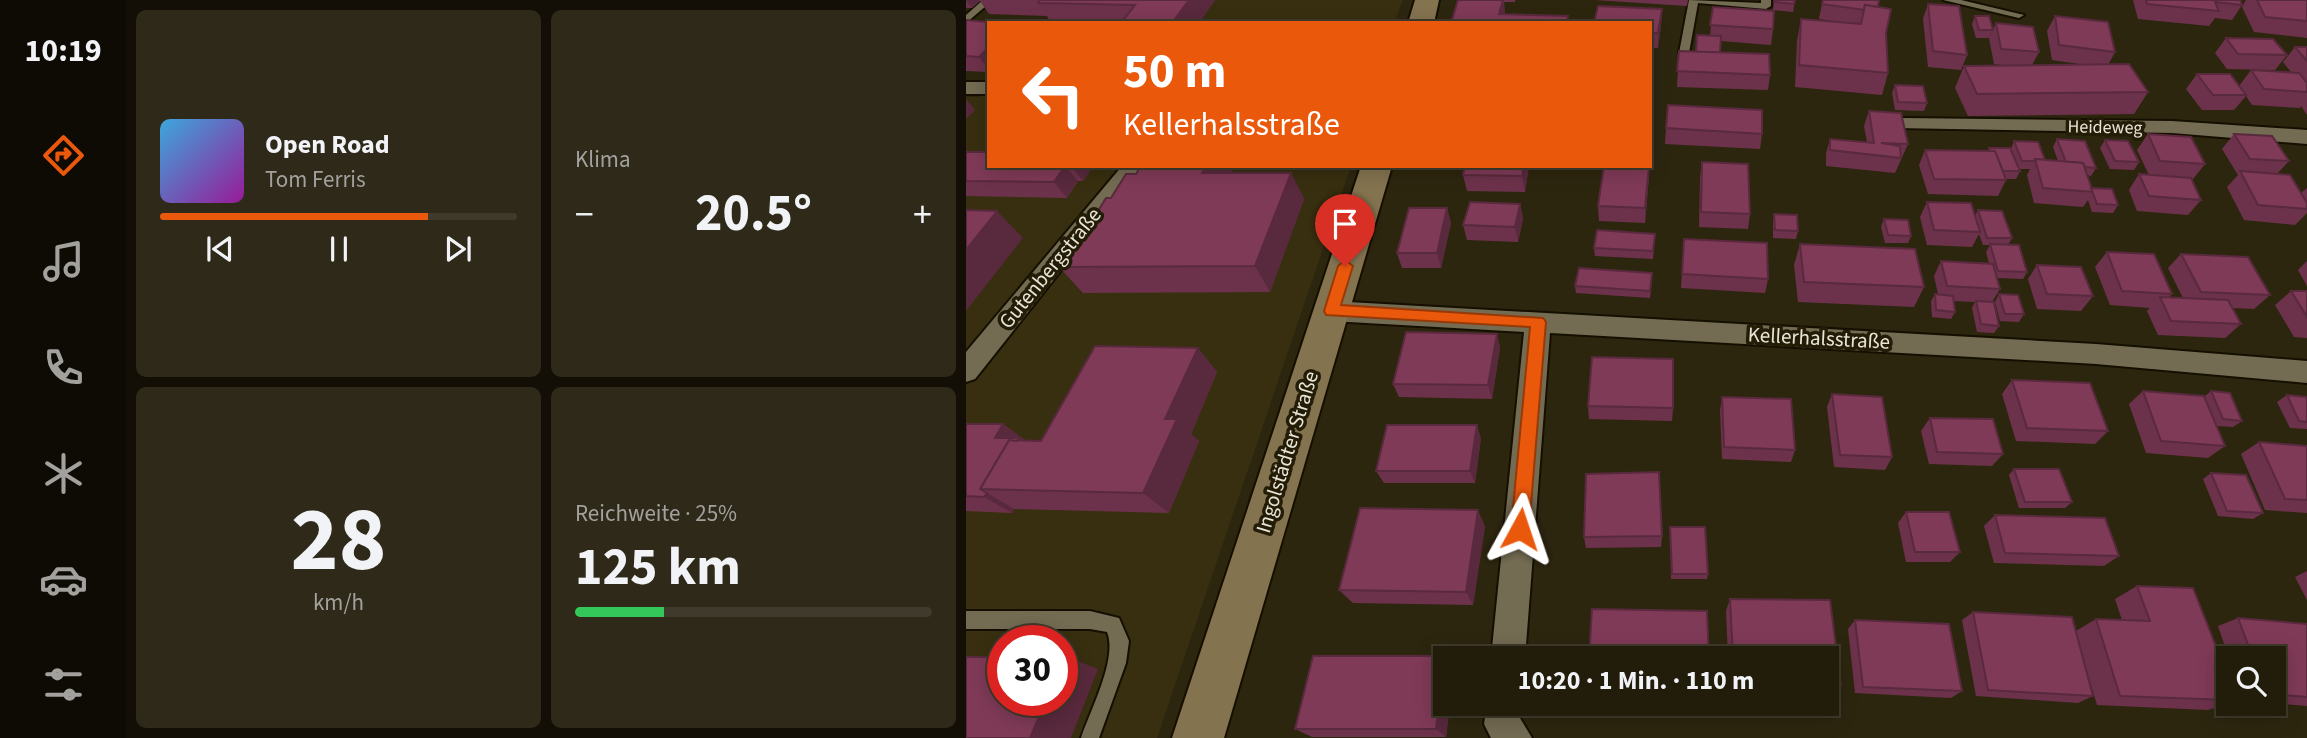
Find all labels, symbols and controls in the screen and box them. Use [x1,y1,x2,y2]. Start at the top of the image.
text: 10:19 [24,28,102,74]
text: 50 m [1123,37,1227,107]
icon: left [1008,49,1099,140]
text: Kellerhalsstraße [1123,102,1340,148]
street label: Heideweg [2067,114,2143,141]
text: Open Road [265,126,390,163]
icon: directions [39,131,88,180]
text: Klima [575,143,631,176]
text: Tom Ferris [265,163,366,196]
text: 20.5° [695,177,812,251]
text: − [575,188,594,242]
text: + [913,188,932,242]
pin [1315,194,1375,266]
street label: Gutenbergstraße [992,201,1108,335]
icon: arrive [1326,205,1364,243]
icon: previous [201,230,239,268]
icon: pause [320,230,358,268]
icon: next [439,230,477,268]
icon: music [39,237,88,286]
street label: Kellerhalsstraße [1747,319,1891,357]
icon: phone [39,343,88,392]
street label: Ingolstädter Straße [1248,367,1326,537]
icon: climate [39,449,88,498]
text: 28 [290,476,387,605]
position arrow [1483,492,1557,566]
text: Reichweite · 25% [575,497,737,530]
text: 125 km [575,531,741,605]
icon: car [39,555,88,604]
text: km/h [313,586,364,619]
speed limit sign: 30 [987,625,1078,716]
map controls [2216,646,2286,716]
button: search [2216,646,2286,716]
icon: filters [39,660,88,709]
text: 10:20 · 1 Min. · 110 m [1518,662,1754,699]

